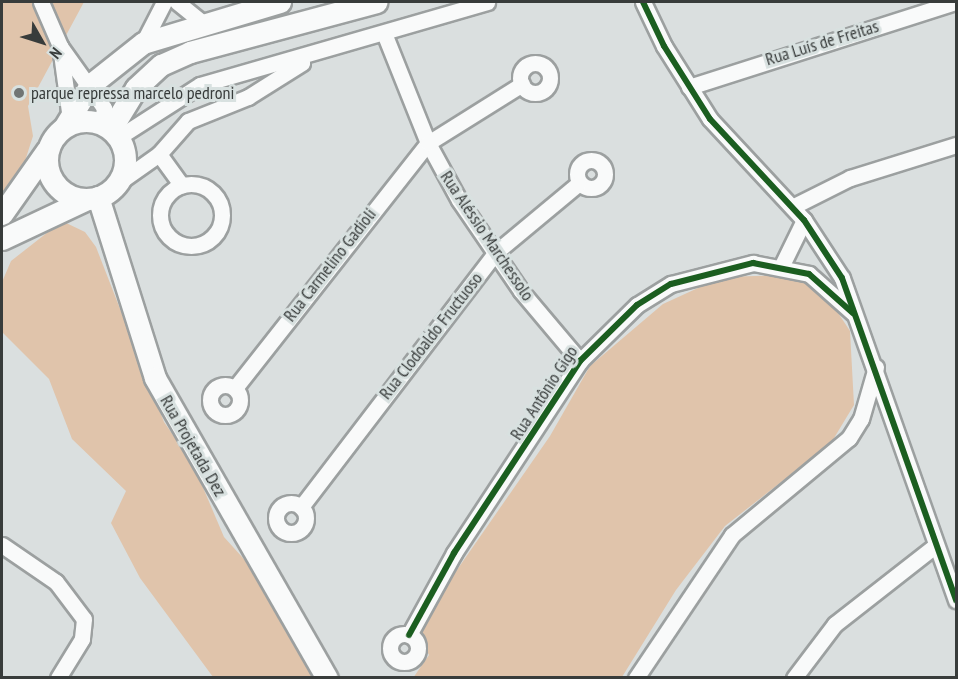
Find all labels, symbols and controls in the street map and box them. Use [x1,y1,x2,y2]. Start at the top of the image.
north arrow [12,12,72,72]
street label: Rua Luís de Freitas [763,16,881,70]
text: N [46,44,66,63]
place label: parque repressa marcelo pedroni [31,82,234,104]
marker: parque repressa marcelo pedroni [12,86,26,100]
street label: Rua Aléssio Marchessolo [435,167,539,305]
street label: Rua Carmelino Gadioli [279,204,381,326]
street label: Rua Clodoaldo Fructuoso [375,268,487,404]
street label: Rua Antônio Gigo [505,342,583,444]
street label: Rua Projetada Dez [155,392,231,500]

